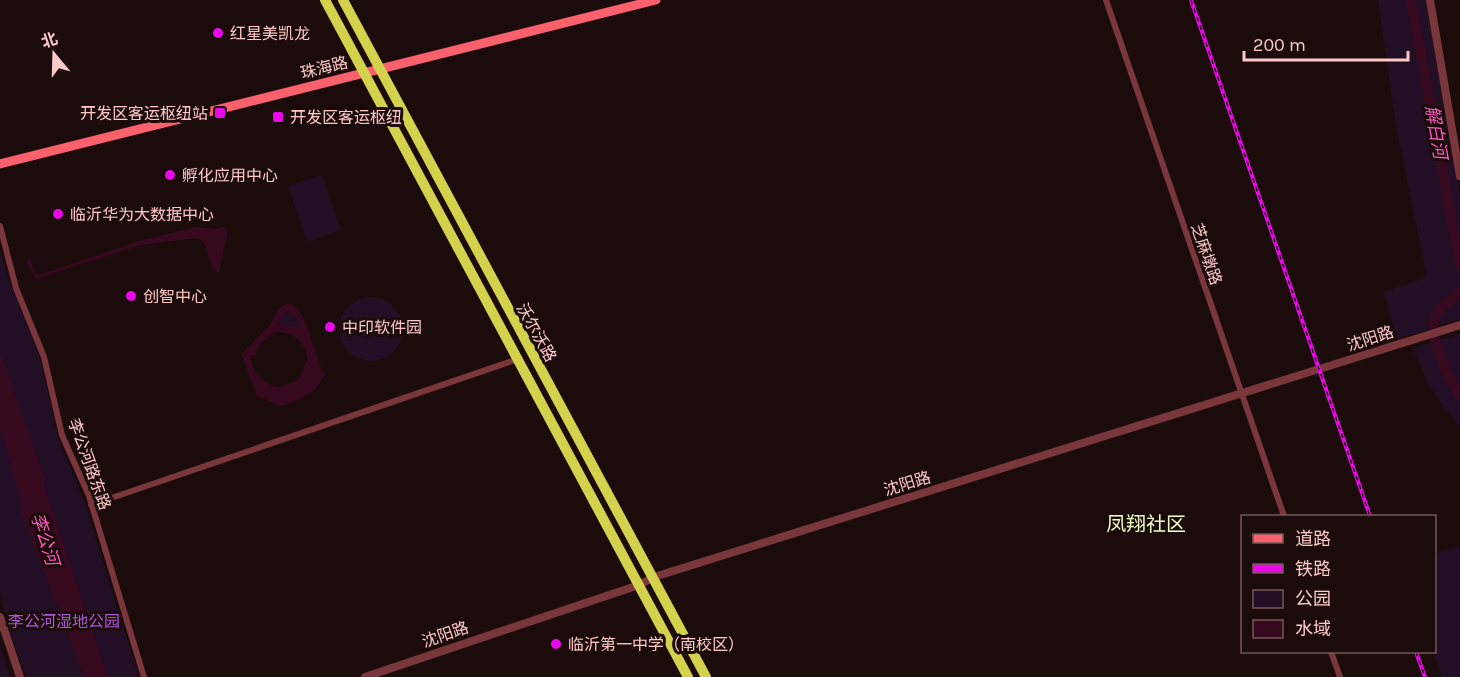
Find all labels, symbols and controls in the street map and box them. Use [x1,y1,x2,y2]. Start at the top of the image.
north arrow [24,24,84,84]
place label: 红星美凯龙 [230,24,310,43]
scale bar [1244,24,1408,62]
marker: 红星美凯龙 [211,26,225,40]
text: 北 [39,29,60,52]
text: 200 m [1253,34,1306,56]
street label: 珠海路 [299,52,350,83]
place label: 开发区客运枢纽站 [80,104,208,123]
water label: 解白河 [1420,104,1452,163]
marker: 开发区客运枢纽站 [213,106,227,120]
place label: 开发区客运枢纽 [290,108,402,127]
marker: 开发区客运枢纽 [271,110,285,124]
place label: 孵化应用中心 [182,166,278,185]
marker: 孵化应用中心 [163,168,177,182]
place label: 临沂华为大数据中心 [70,205,214,224]
marker: 临沂华为大数据中心 [51,207,65,221]
street label: 芝麻墩路 [1187,221,1226,288]
place label: 创智中心 [143,287,207,306]
marker: 创智中心 [124,289,138,303]
street label: 沃尔沃路 [513,300,560,365]
place label: 中印软件园 [342,318,422,337]
marker: 中印软件园 [323,320,337,334]
street label: 沈阳路 [1344,322,1396,355]
street label: 李公河路东路 [64,416,115,513]
street label: 沈阳路 [881,467,933,500]
water label: 李公河 [26,510,65,571]
district label: 凤翔社区 [1106,513,1186,536]
legend [1241,515,1436,653]
text: 道路 [1295,528,1331,550]
text: 铁路 [1295,558,1331,580]
text: 公园 [1295,588,1331,610]
park label: 李公河湿地公园 [8,612,120,631]
street label: 沈阳路 [419,618,471,651]
text: 水域 [1295,618,1331,640]
place label: 临沂第一中学（南校区） [568,635,744,654]
marker: 临沂第一中学（南校区） [549,637,563,651]

